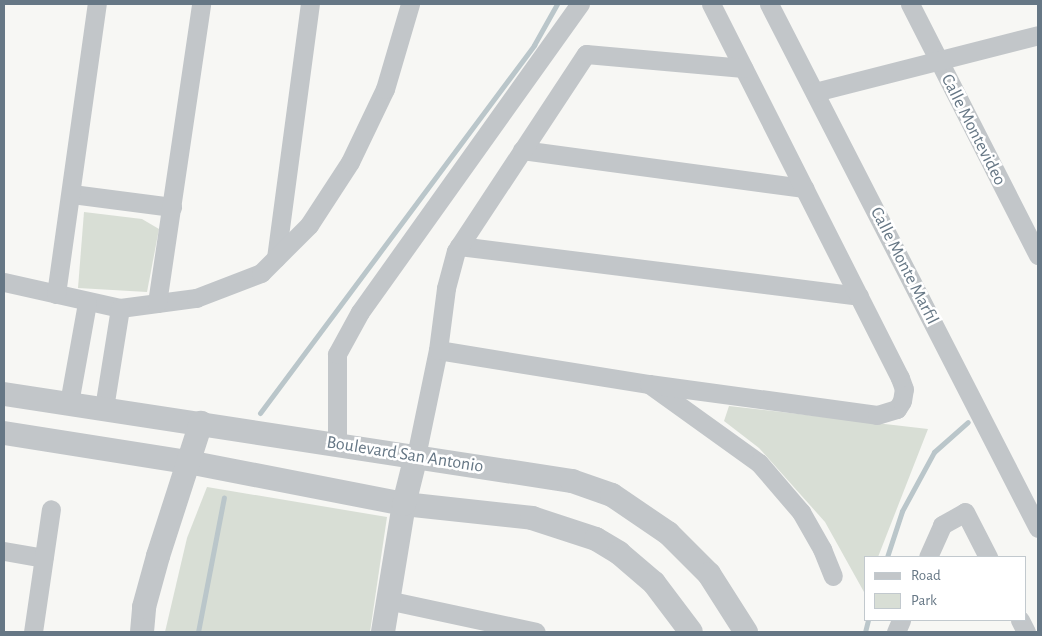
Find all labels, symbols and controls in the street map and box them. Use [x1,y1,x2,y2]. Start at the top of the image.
street label: Calle Montevideo [936,71,1010,189]
street label: Calle Monte Marfil [865,204,943,328]
street label: Boulevard San Antonio [325,432,485,478]
legend [864,556,1027,621]
text: Road [911,568,941,583]
text: Park [911,593,937,608]

